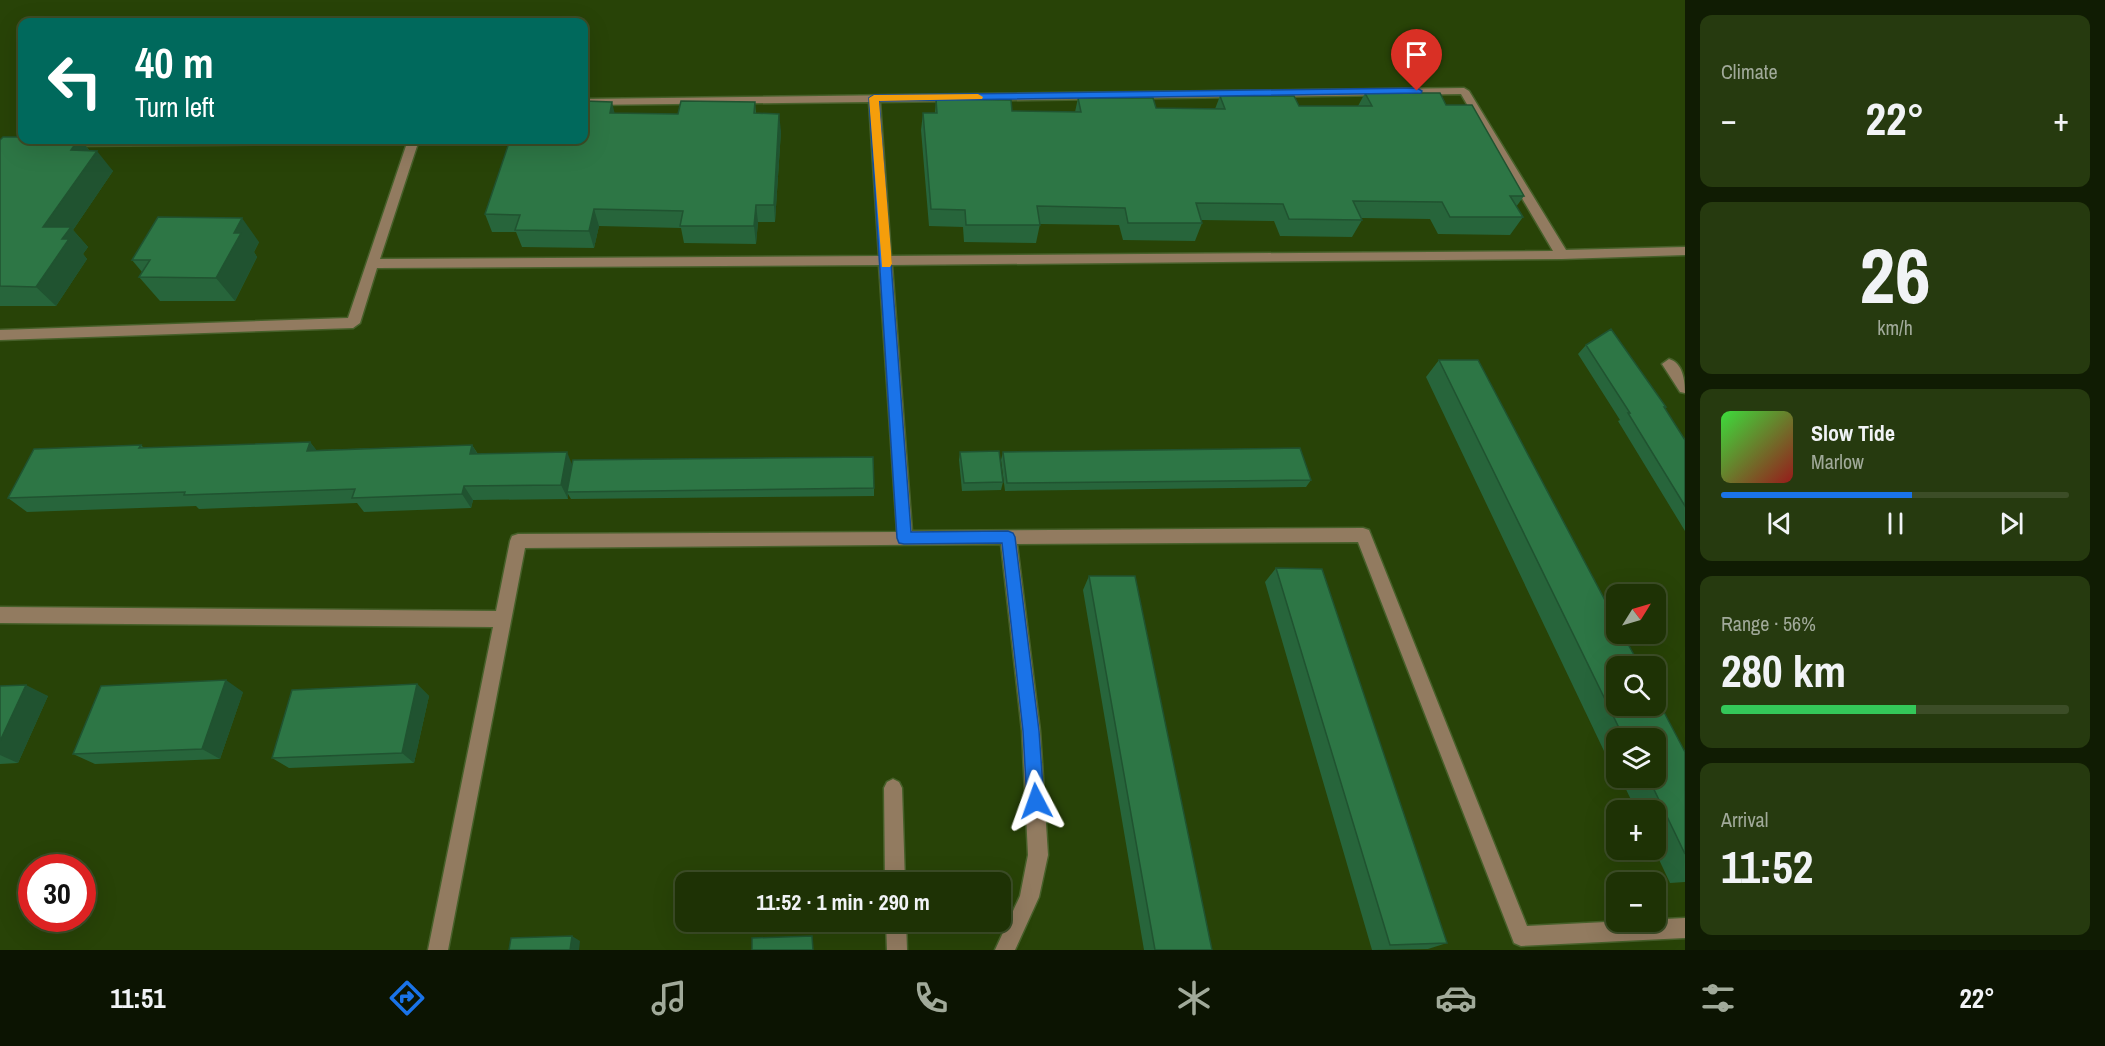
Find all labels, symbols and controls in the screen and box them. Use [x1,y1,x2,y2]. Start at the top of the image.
pin [1391,29,1442,91]
text: 40 m [135,35,214,91]
icon: arrive [1400,38,1433,71]
icon: left [36,42,114,120]
text: Climate [1721,58,1778,85]
text: 22° [1865,88,1925,149]
text: Turn left [135,89,214,125]
text: − [1721,97,1737,141]
text: + [2053,97,2069,141]
text: 26 [1859,222,1931,327]
text: km/h [1877,314,1913,341]
text: Slow Tide [1811,418,1895,448]
text: Marlow [1811,448,1864,475]
icon: previous [1763,507,1796,540]
icon: pause [1879,507,1912,540]
icon: next [1995,507,2028,540]
north arrow [1606,584,1666,644]
map controls [1606,584,1666,932]
text: Range · 56% [1721,610,1816,637]
text: 280 km [1721,640,1846,701]
button: search [1606,656,1666,716]
button: layers [1606,728,1666,788]
position arrow [1004,769,1068,833]
button: + [1606,800,1666,860]
text: Arrival [1721,806,1768,833]
text: 11:52 [1721,836,1813,897]
speed limit sign: 30 [18,854,96,932]
button: − [1606,872,1666,932]
text: 11:52 · 1 min · 290 m [756,887,930,917]
icon: directions [386,977,428,1019]
icon: music [648,977,690,1019]
icon: phone [910,977,952,1019]
icon: climate [1173,977,1215,1019]
icon: car [1435,977,1477,1019]
icon: filters [1697,977,1739,1019]
text: 11:51 [110,980,166,1016]
text: 22° [1959,980,1995,1016]

